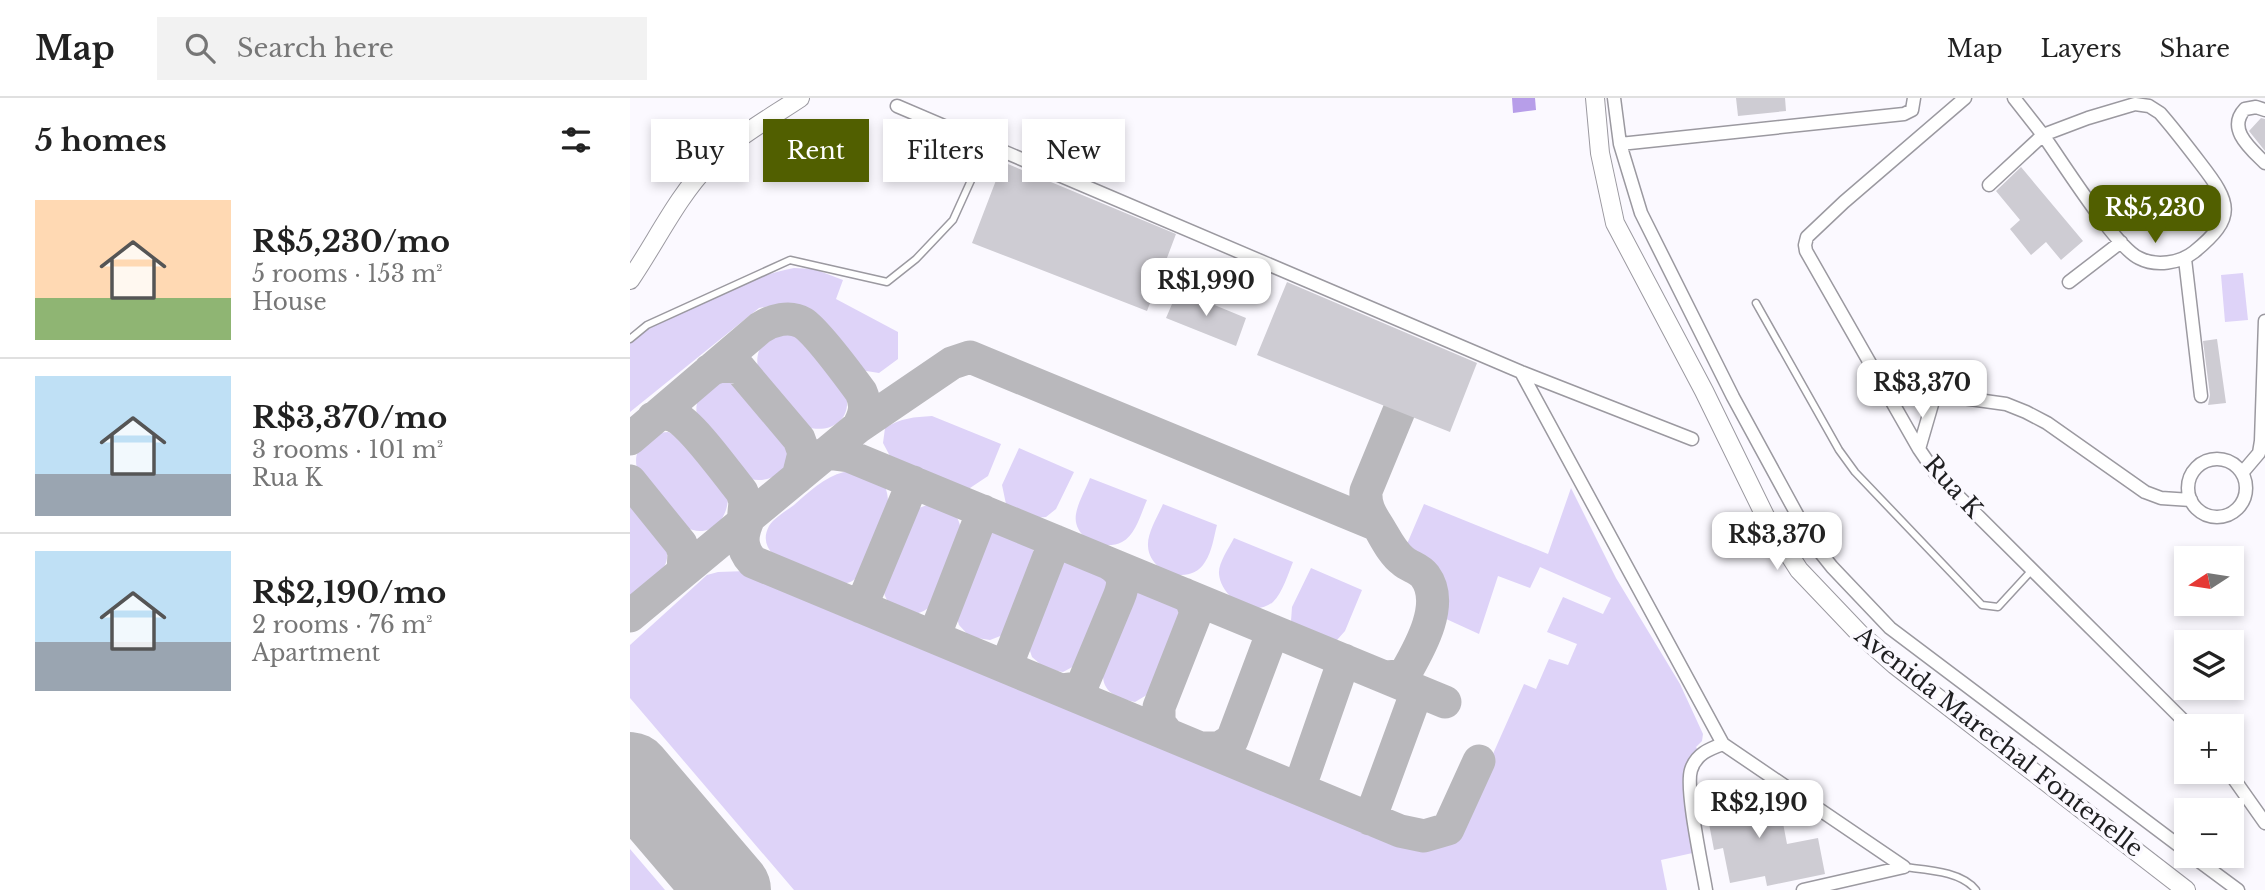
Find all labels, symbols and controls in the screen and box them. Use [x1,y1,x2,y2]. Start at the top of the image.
search box [157,17,647,80]
text: Map [35,28,115,69]
icon: search [181,29,219,67]
text: Search here [237,32,394,64]
text: Map [1947,34,2003,63]
text: Layers [2041,34,2122,63]
text: Share [2160,34,2230,63]
chip: Buy [651,119,749,182]
chip: Rent [763,119,869,182]
chip: Filters [883,119,1008,182]
chip: New [1022,119,1125,182]
icon: filters [557,121,595,159]
text: 5 homes [35,122,167,159]
pin: R$5,230 [2090,186,2220,245]
text: R$5,230 [2105,194,2205,222]
text: R$5,230/mo [252,223,450,260]
icon: home [91,228,175,312]
pin: R$1,990 [1141,258,1271,318]
text: 5 rooms · 153 m² [252,260,443,288]
text: R$1,990 [1157,267,1255,295]
text: House [252,288,327,316]
pin: R$3,370 [1857,360,1987,420]
text: R$3,370 [1873,369,1971,397]
text: R$3,370/mo [252,399,447,436]
icon: home [91,404,175,488]
text: 3 rooms · 101 m² [252,436,443,464]
street label: Rua K [1918,450,1990,525]
text: Rua K [252,464,323,492]
pin: R$3,370 [1712,512,1842,572]
text: R$3,370 [1728,521,1826,549]
north arrow [2174,546,2244,616]
map controls [2174,546,2244,868]
text: R$2,190/mo [252,574,446,611]
icon: home [91,579,175,663]
text: 2 rooms · 76 m² [252,611,433,639]
street label: Avenida Marechal Fontenelle [1849,620,2149,863]
button: layers [2174,630,2244,700]
text: Apartment [252,639,380,667]
button: + [2174,714,2244,784]
pin: R$2,190 [1694,780,1824,840]
text: R$2,190 [1710,789,1808,817]
button: − [2174,798,2244,868]

